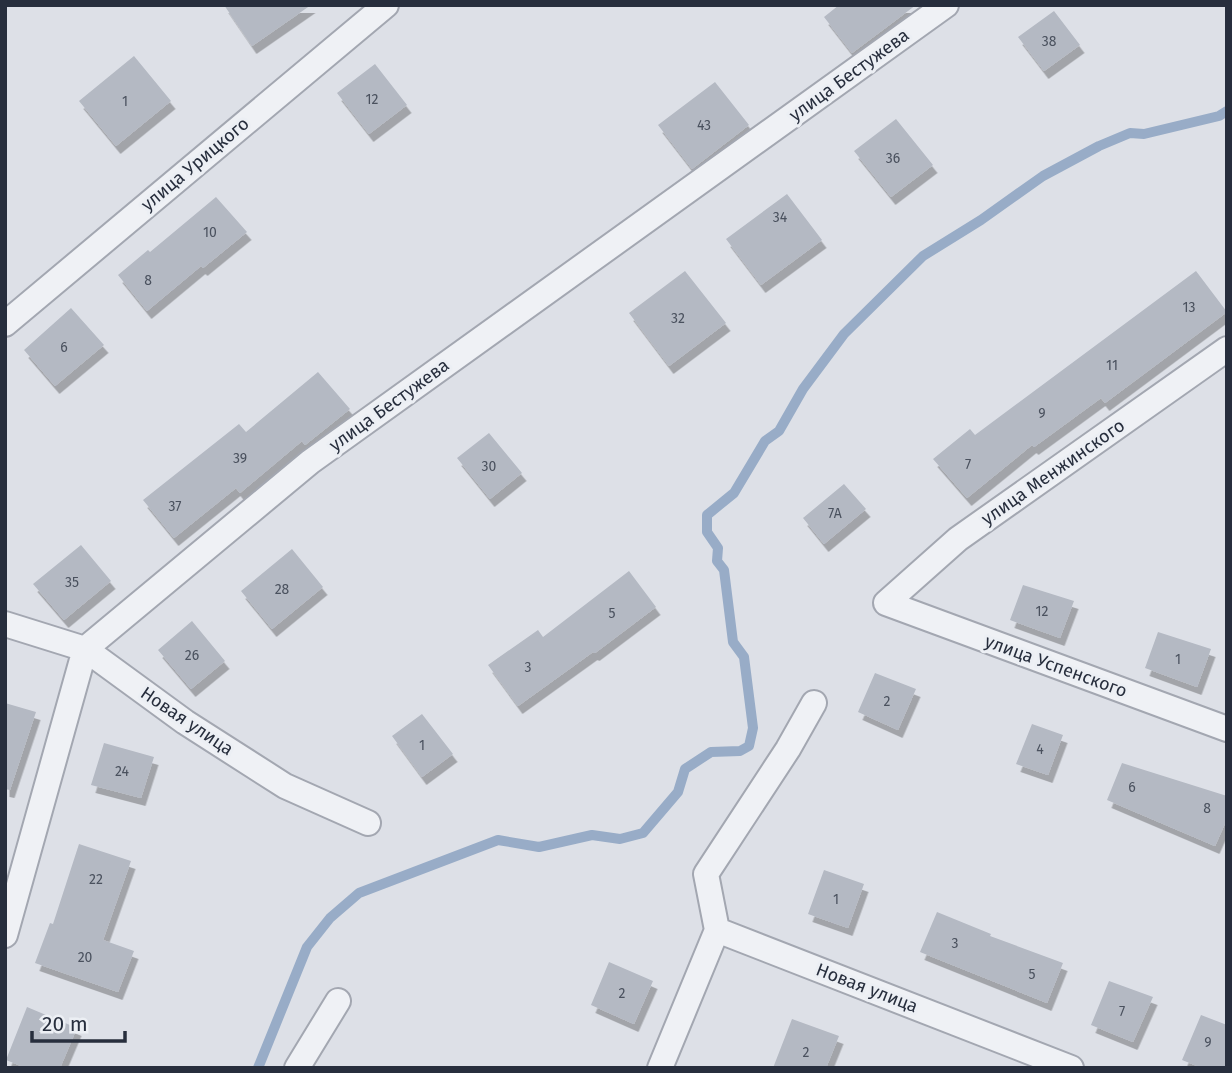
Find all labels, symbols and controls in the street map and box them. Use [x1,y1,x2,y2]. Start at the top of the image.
street label: улица Бестужева [785,24,913,126]
house number: 38 [1042,33,1057,50]
house number: 12 [366,91,379,108]
house number: 1 [122,93,128,110]
street label: улица Урицкого [137,112,253,216]
house number: 43 [697,117,711,134]
house number: 36 [886,150,900,167]
house number: 34 [773,209,788,226]
house number: 10 [203,224,217,241]
house number: 8 [144,272,152,289]
house number: 13 [1182,299,1196,316]
house number: 32 [671,310,685,327]
house number: 6 [60,339,68,356]
street label: улица Бестужева [325,354,453,456]
house number: 11 [1106,357,1118,374]
house number: 9 [1038,405,1046,422]
street label: улица Менжинского [977,414,1129,530]
house number: 39 [233,450,247,467]
house number: 7 [965,456,971,473]
house number: 30 [482,458,497,475]
house number: 37 [168,498,182,515]
house number: 7А [828,505,842,522]
house number: 35 [65,574,79,591]
house number: 28 [275,581,290,598]
house number: 12 [1036,603,1049,620]
house number: 5 [608,605,616,622]
street label: улица Успенского [982,630,1130,702]
house number: 26 [185,647,199,664]
house number: 1 [1175,651,1181,668]
house number: 3 [525,659,532,676]
street label: Новая улица [136,682,238,760]
house number: 2 [884,693,891,710]
house number: 1 [419,737,425,754]
house number: 4 [1036,741,1044,758]
house number: 24 [115,763,130,780]
house number: 6 [1128,779,1136,796]
house number: 8 [1203,800,1211,817]
house number: 22 [89,871,103,888]
house number: 1 [833,891,839,908]
house number: 3 [952,935,959,952]
house number: 20 [78,949,93,966]
street label: Новая улица [813,958,921,1018]
house number: 5 [1028,966,1036,983]
house number: 2 [619,985,626,1002]
scale bar [32,1000,124,1044]
house number: 7 [1119,1003,1125,1020]
text: 20 m [42,1011,88,1037]
house number: 9 [1204,1034,1212,1051]
house number: 2 [803,1044,810,1061]

